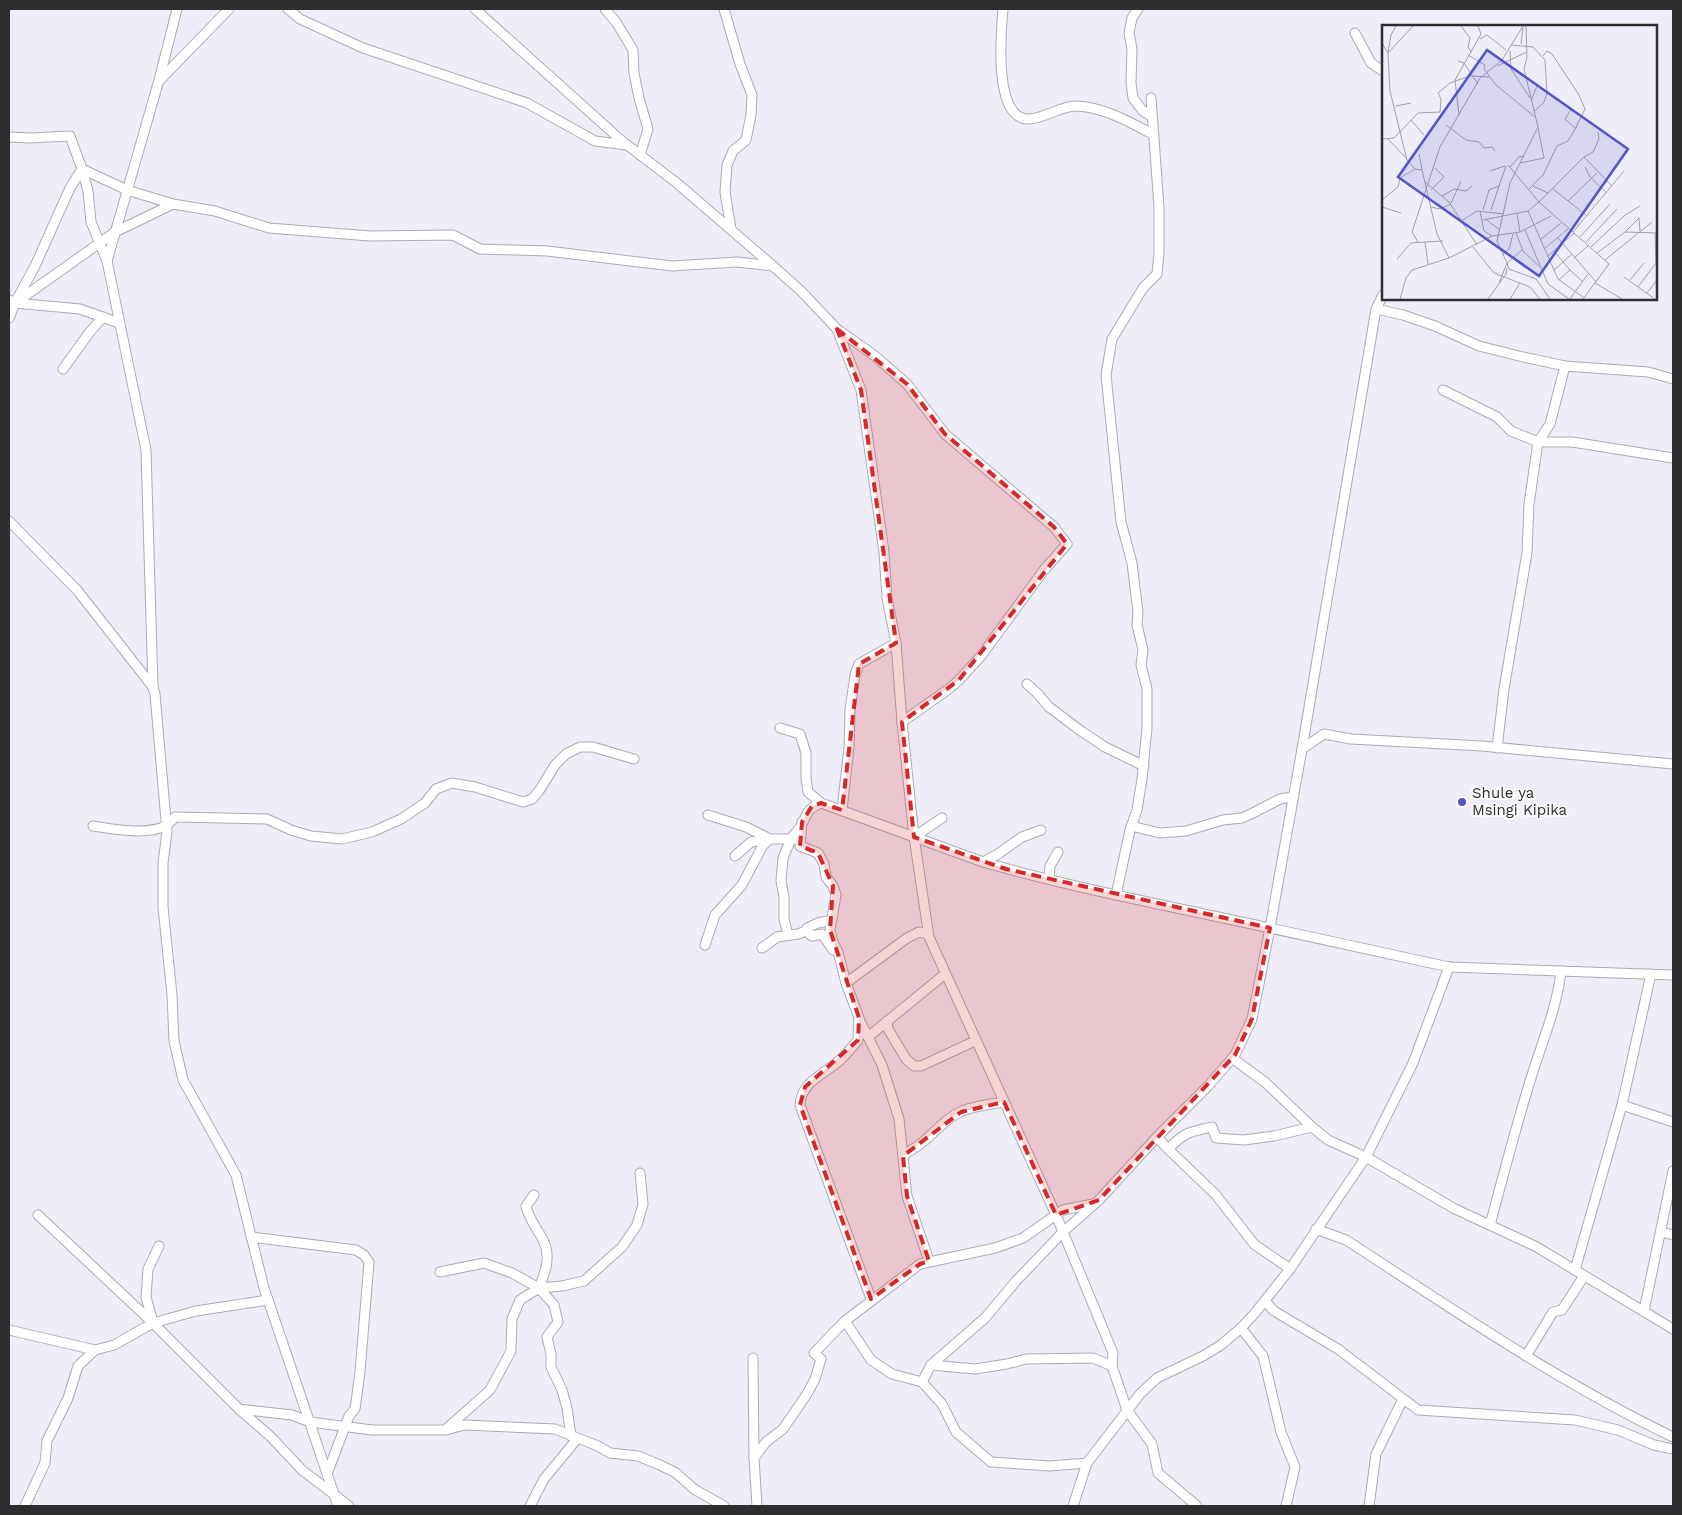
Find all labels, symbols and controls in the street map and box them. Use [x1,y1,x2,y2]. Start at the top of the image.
inset map [1382,25,1657,300]
place label: Shule ya Msingi Kipika [1472,784,1568,819]
marker: Shule ya Msingi Kipika [1456,796,1468,808]

